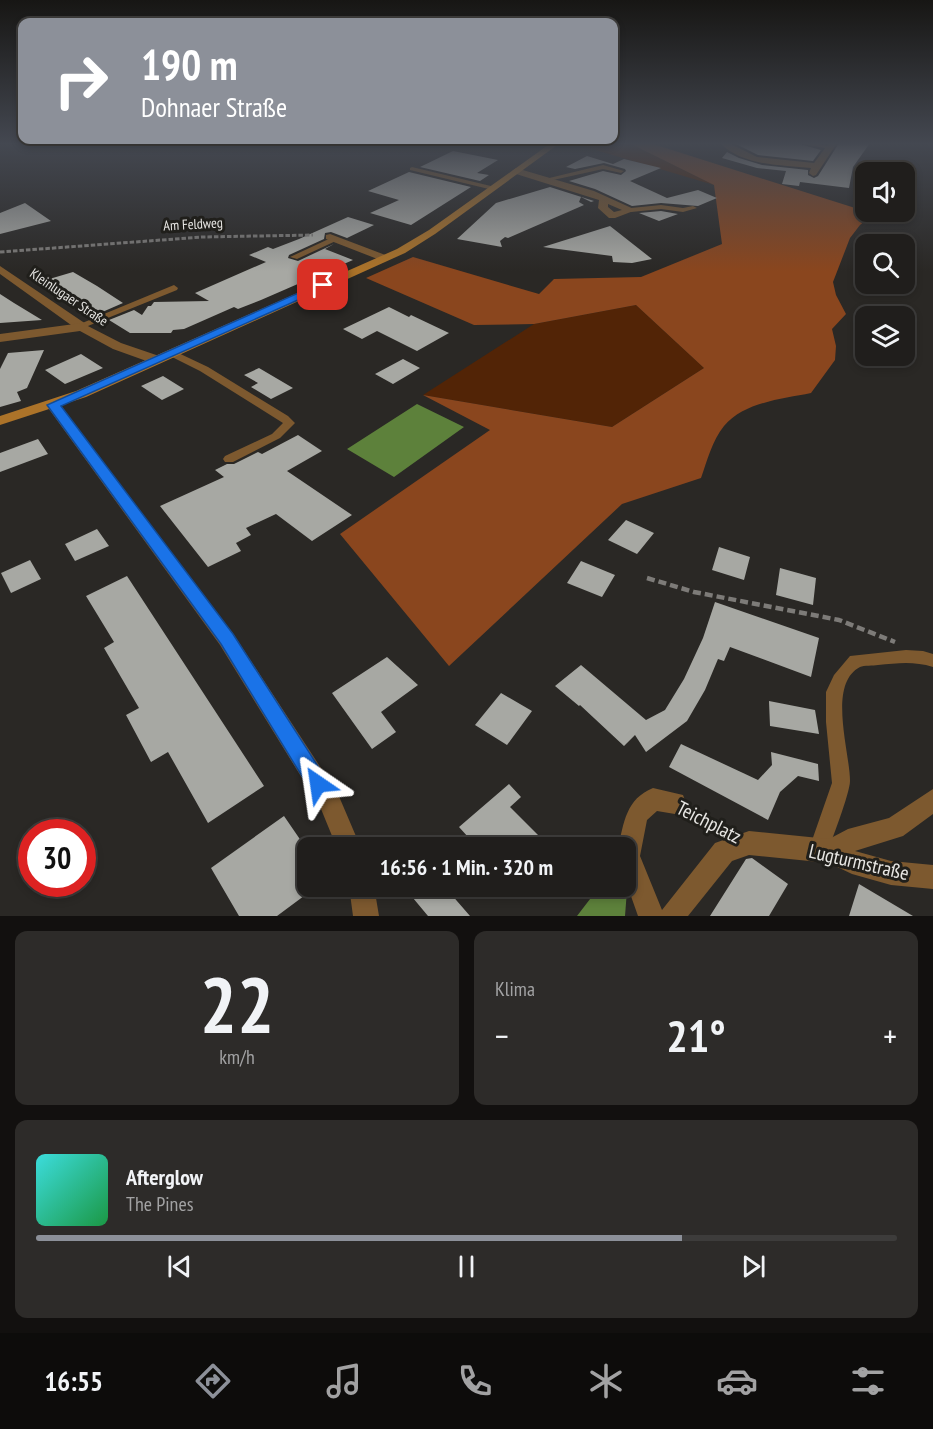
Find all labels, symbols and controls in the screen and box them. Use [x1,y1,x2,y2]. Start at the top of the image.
text: 190 m [141,37,238,92]
icon: right [42,42,120,120]
text: Dohnaer Straße [141,90,287,124]
map controls [855,162,915,366]
button: sound [855,162,915,222]
street label: Am Feldweg [163,213,223,235]
button: search [855,234,915,294]
pin [297,259,348,310]
street label: Kleinlugaer Straße [26,264,112,330]
icon: arrive [306,268,339,301]
button: layers [855,306,915,366]
position arrow [286,752,350,816]
street label: Teichplatz [672,795,746,849]
speed limit sign: 30 [18,819,96,897]
street label: Lugturmstraße [806,838,912,886]
text: 16:56 · 1 Min. · 320 m [380,853,553,881]
text: 22 [200,954,274,1055]
text: Klima [495,976,535,1002]
text: 21° [666,1006,726,1064]
text: − [495,1014,509,1057]
text: + [883,1014,897,1057]
text: km/h [219,1044,255,1070]
text: Afterglow [126,1163,203,1191]
text: The Pines [126,1191,193,1217]
icon: previous [163,1250,196,1283]
icon: pause [450,1250,483,1283]
icon: next [737,1250,770,1283]
icon: directions [192,1360,234,1402]
icon: music [323,1360,365,1402]
icon: phone [454,1360,496,1402]
icon: climate [585,1360,627,1402]
icon: car [716,1360,758,1402]
icon: filters [847,1360,889,1402]
text: 16:55 [44,1364,103,1398]

